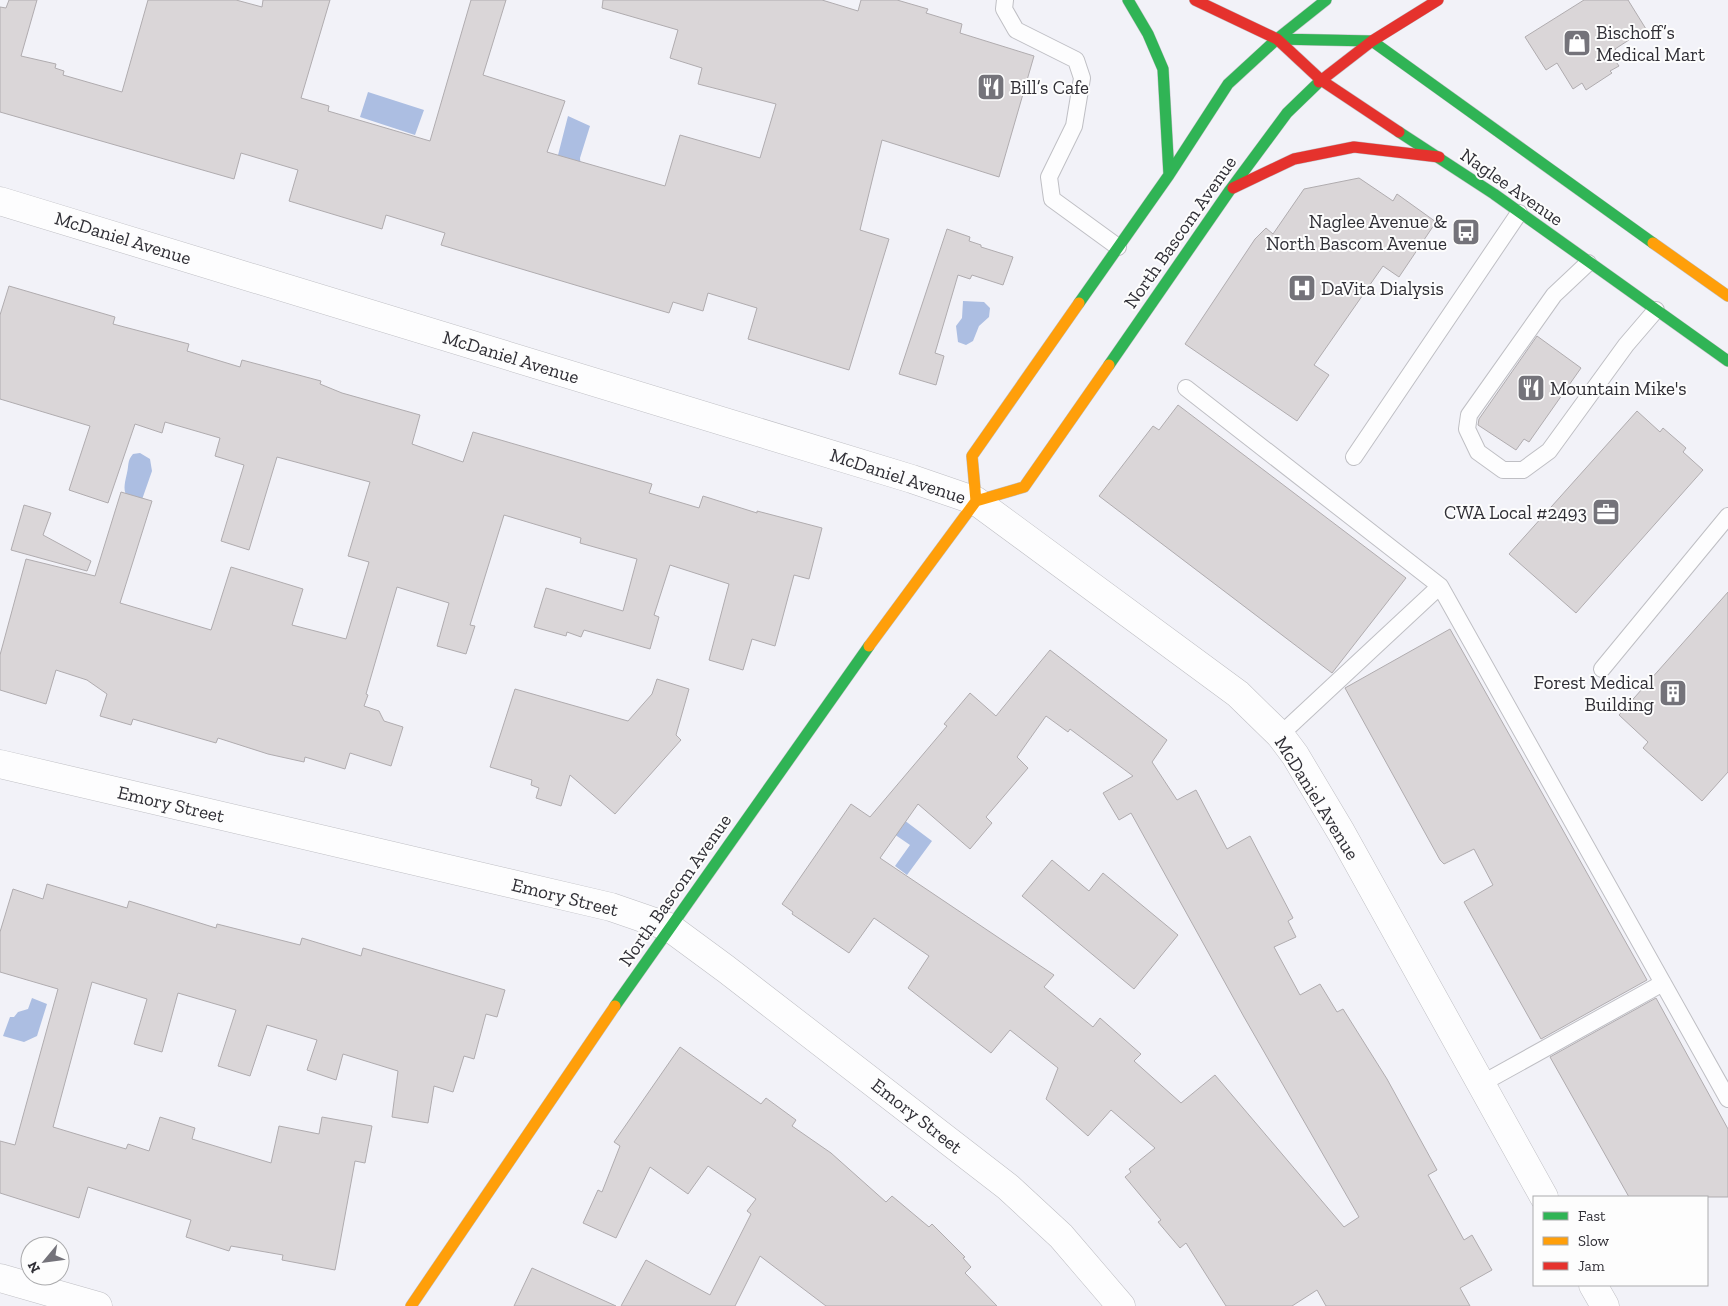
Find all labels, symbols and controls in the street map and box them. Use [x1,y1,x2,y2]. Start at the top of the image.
place label: Bischoff’s Medical Mart [1596,21,1705,66]
shop icon: Bischoff’s Medical Mart [1562,28,1592,58]
restaurant icon: Bill’s Cafe [976,72,1006,102]
place label: Bill’s Cafe [1010,76,1089,99]
street label: Naglee Avenue [1456,143,1568,231]
street label: North Bascom Avenue [1119,151,1241,313]
street label: McDaniel Avenue [52,206,194,270]
place label: Naglee Avenue & North Bascom Avenue [1266,210,1447,255]
bus stop icon: Naglee Avenue & North Bascom Avenue [1451,217,1481,247]
hospital icon: DaVita Dialysis [1287,273,1317,303]
place label: DaVita Dialysis [1321,277,1444,300]
street label: McDaniel Avenue [440,325,582,389]
restaurant icon: Mountain Mike's [1516,373,1546,403]
place label: Mountain Mike's [1550,377,1687,400]
street label: McDaniel Avenue [827,443,969,509]
office icon: CWA Local #2493 [1591,497,1621,527]
place label: CWA Local #2493 [1444,501,1587,524]
place label: Forest Medical Building [1533,671,1655,716]
building icon: Forest Medical Building [1658,678,1688,708]
street label: McDaniel Avenue [1270,732,1364,864]
street label: Emory Street [115,781,227,827]
street label: North Bascom Avenue [614,809,736,971]
street label: Emory Street [509,873,621,921]
street label: Emory Street [867,1073,967,1159]
legend [1533,1196,1708,1286]
text: Fast [1578,1207,1606,1225]
text: Slow [1578,1232,1610,1250]
north arrow [20,1236,70,1286]
text: Jam [1578,1257,1605,1275]
text: N [24,1258,44,1276]

